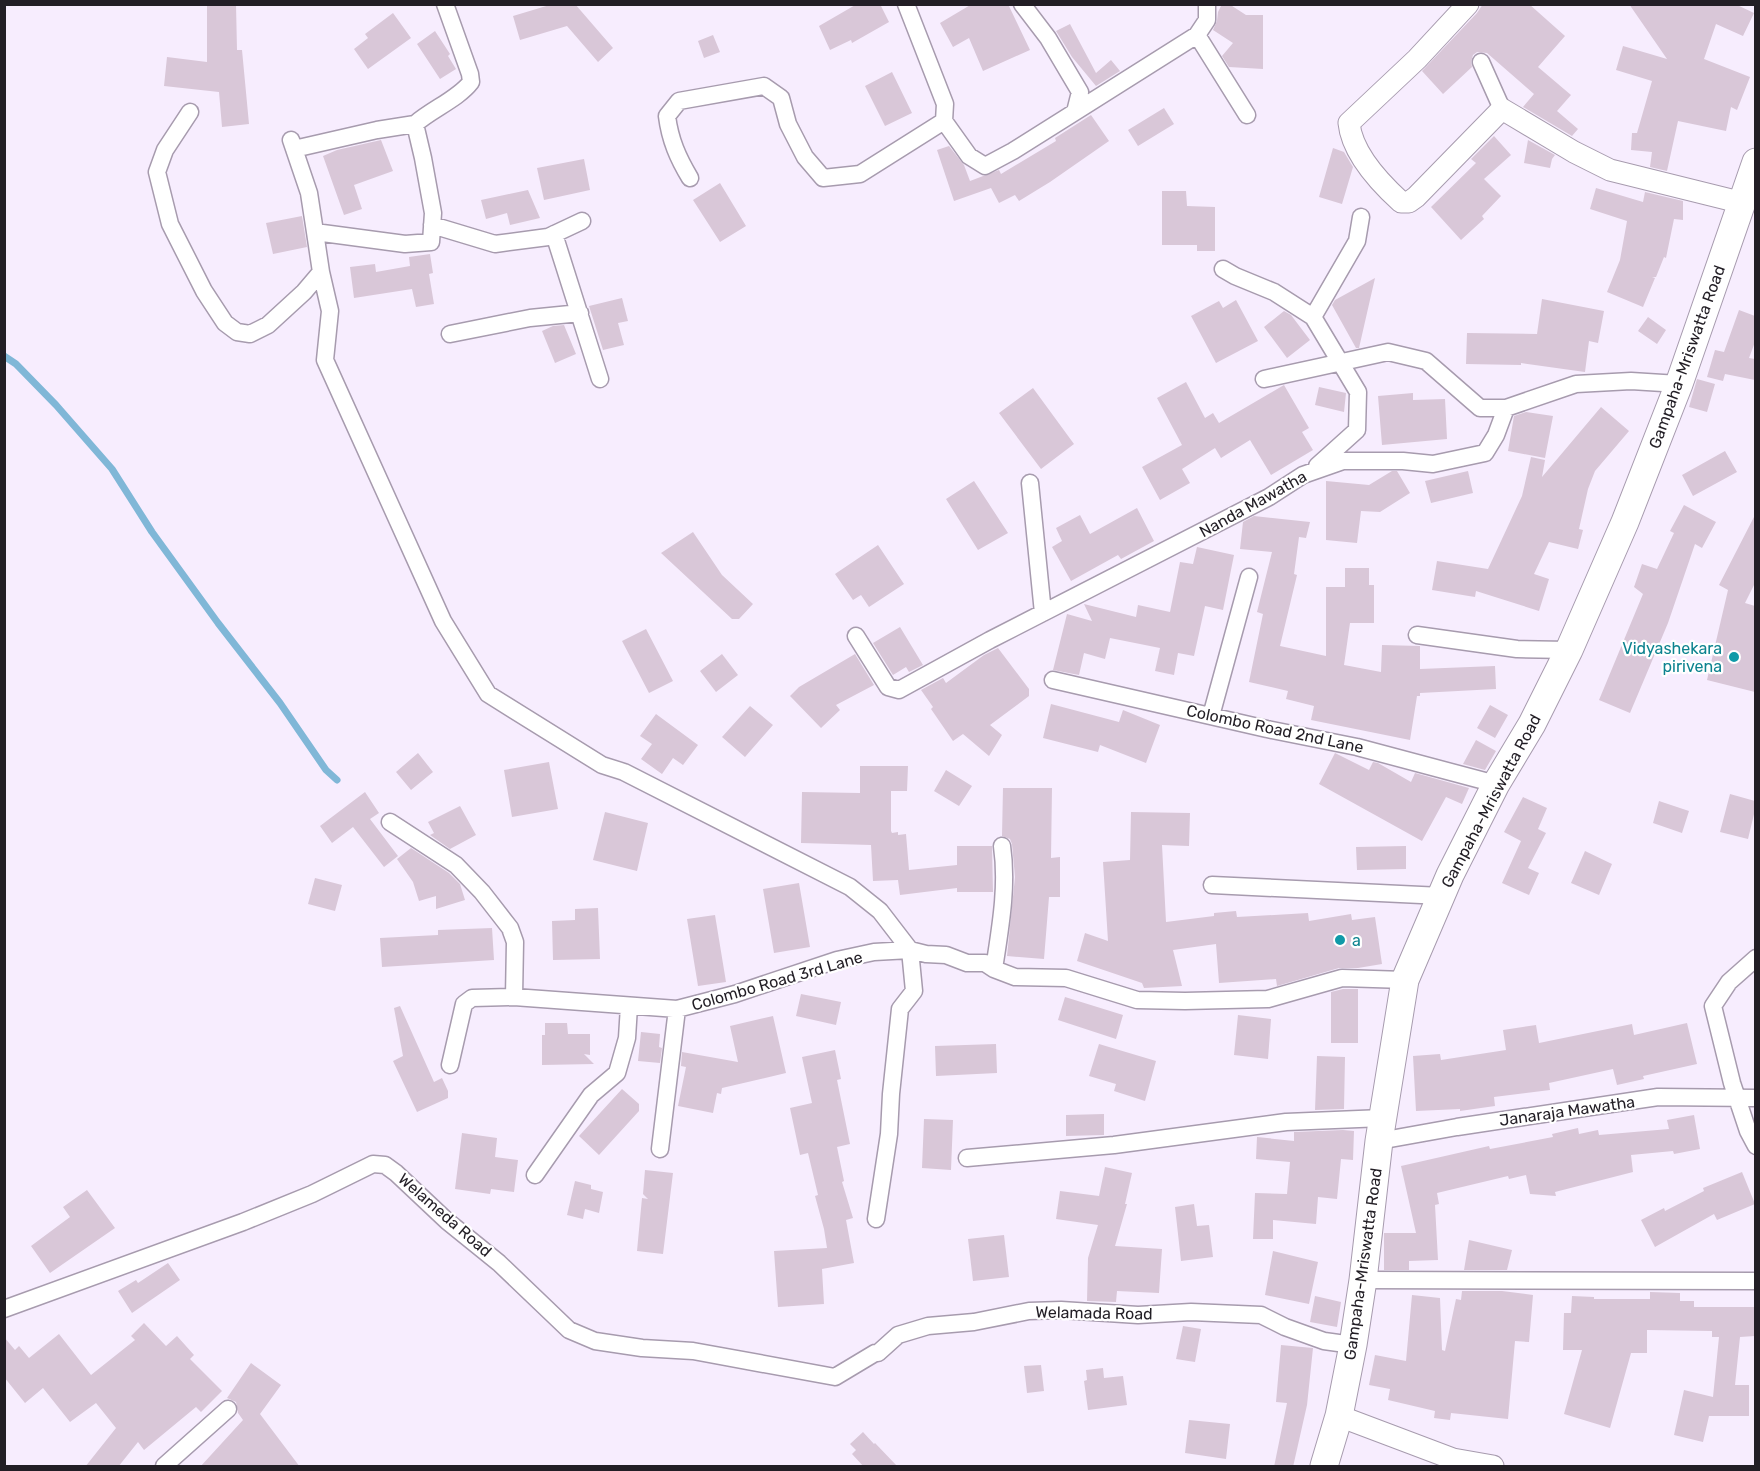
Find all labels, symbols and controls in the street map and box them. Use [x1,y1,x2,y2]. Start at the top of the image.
street label: Gampaha-Mriswatta Road [1645,263,1729,451]
street label: Nanda Mawatha [1196,467,1310,541]
place label: Vidyashekara pirivena [1622,639,1722,676]
marker: Vidyashekara pirivena [1727,650,1741,664]
street label: Colombo Road 2nd Lane [1185,701,1365,757]
street label: Gampaha-Mriswatta Road [1437,711,1545,891]
place label: a [1352,931,1361,950]
marker: a [1333,933,1347,947]
street label: Colombo Road 3rd Lane [689,947,865,1015]
street label: Janaraja Mawatha [1498,1092,1636,1130]
street label: Gampaha-Mriswatta Road [1340,1167,1386,1361]
street label: Welameda Road [394,1169,496,1261]
street label: Welamada Road [1035,1302,1153,1324]

